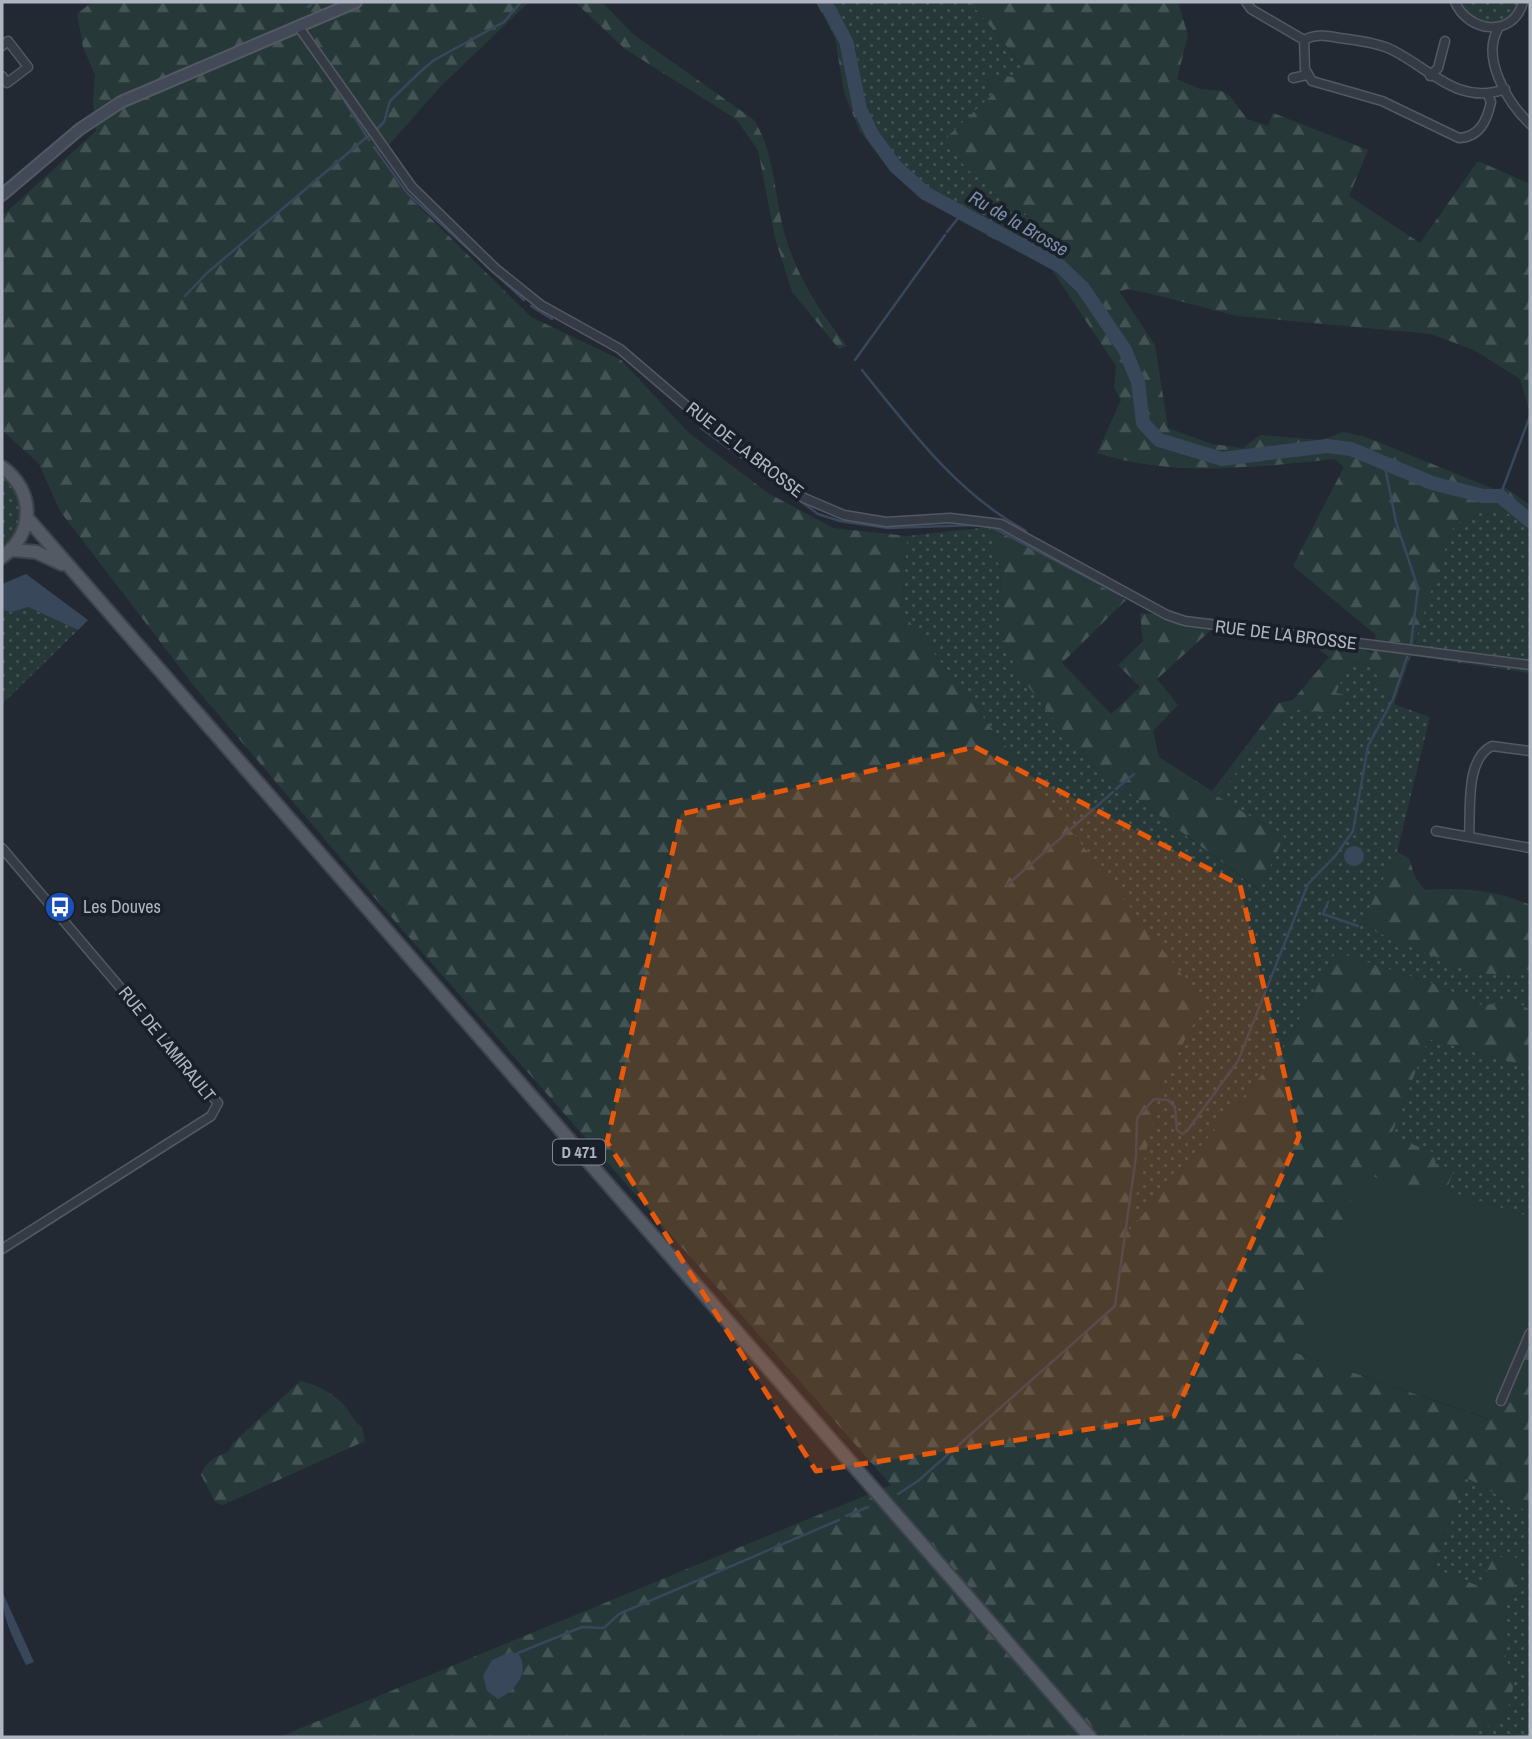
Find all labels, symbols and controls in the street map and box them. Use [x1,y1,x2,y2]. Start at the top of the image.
water label: Ru de la Brosse [964,184,1074,262]
street label: RUE DE LA BROSSE [681,396,809,503]
street label: RUE DE LA BROSSE [1214,613,1358,656]
bus stop icon: Les Douves [43,890,77,924]
place label: Les Douves [83,894,161,919]
street label: RUE DE LAMIRAULT [113,981,222,1107]
road number: D 471 [553,1140,605,1164]

